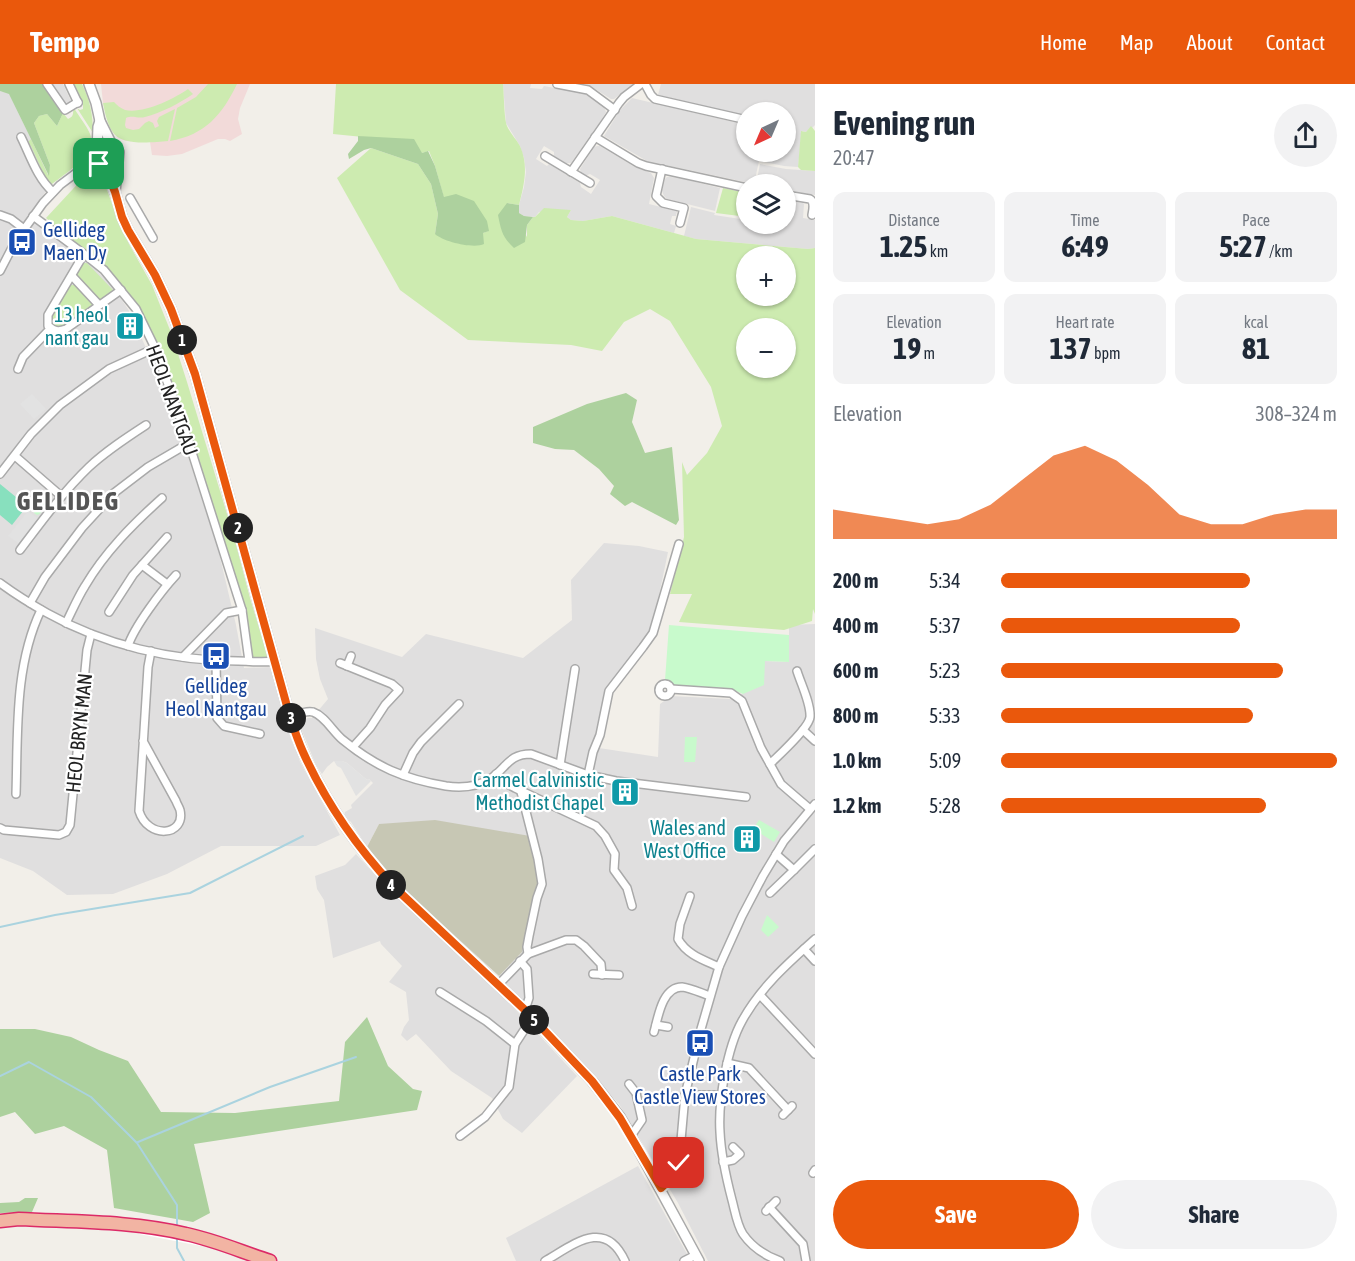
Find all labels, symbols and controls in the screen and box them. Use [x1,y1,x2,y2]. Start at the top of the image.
text: Tempo [30,26,100,58]
text: Home [1040,30,1087,54]
text: Map [1120,30,1154,54]
text: About [1187,30,1233,54]
text: Contact [1266,30,1325,54]
north arrow [736,102,796,162]
map controls [736,102,796,378]
text: Evening run [833,104,975,142]
button: share [1274,104,1337,167]
pin [73,138,124,189]
text: 20:47 [833,146,875,169]
icon: arrive [82,147,115,180]
button: layers [736,174,796,234]
text: Distance [888,211,940,229]
text: Time [1070,211,1100,229]
text: Pace [1242,211,1270,229]
place label: Gellideg Maen Dy [43,218,107,264]
bus stop icon: Gellideg Maen Dy [6,226,38,258]
text: 1.25 [880,229,927,263]
text: 6:49 [1061,229,1109,263]
text: 5:27 [1219,229,1267,263]
text: km [927,242,948,260]
text: /km [1267,242,1293,260]
button: + [736,246,796,306]
place label: 13 heol nant gau [45,303,110,349]
building icon: 13 heol nant gau [114,310,146,342]
text: Elevation [886,313,942,331]
text: Heart rate [1056,313,1114,331]
text: kcal [1244,313,1268,331]
button: − [736,318,796,378]
pin: 1 [167,325,197,355]
text: 1 [178,331,186,349]
text: 19 [893,331,921,365]
text: 137 [1049,331,1092,365]
text: 81 [1242,331,1270,365]
street label: HEOL NANTGAU [142,341,203,458]
text: m [921,344,935,362]
text: bpm [1092,344,1121,362]
text: Elevation [833,402,902,425]
text: 308–324 m [1255,402,1337,425]
district label: GELLIDEG [16,486,120,516]
pin: 2 [223,513,253,543]
text: 2 [234,519,242,537]
text: 200 m [833,569,878,592]
text: 5:34 [929,569,961,592]
text: 400 m [833,614,878,637]
text: 5:37 [929,614,961,637]
bus stop icon: Gellideg Heol Nantgau [200,640,232,672]
text: 600 m [833,659,878,682]
text: 5:23 [929,659,961,682]
street label: HEOL BRYN MAN [61,672,96,794]
place label: Gellideg Heol Nantgau [165,674,267,720]
pin: 3 [276,703,306,733]
text: 800 m [833,704,878,727]
text: 5:33 [929,704,961,727]
text: 3 [287,709,295,727]
text: 1.0 km [833,749,881,772]
text: 5:09 [929,749,961,772]
place label: Carmel Calvinistic Methodist Chapel [473,768,605,814]
building icon: Carmel Calvinistic Methodist Chapel [609,776,641,808]
text: 1.2 km [833,794,881,817]
text: 5:28 [929,794,961,817]
place label: Wales and West Office [644,816,726,862]
building icon: Wales and West Office [731,823,763,855]
pin: 4 [376,870,406,900]
text: 4 [387,876,395,894]
pin: 5 [519,1005,549,1035]
text: 5 [530,1011,538,1029]
bus stop icon: Castle Park Castle View Stores [684,1027,716,1059]
place label: Castle Park Castle View Stores [634,1062,766,1108]
pin [653,1137,704,1188]
icon: check [662,1146,695,1179]
button: Save [833,1180,1079,1249]
button: Share [1091,1180,1337,1249]

